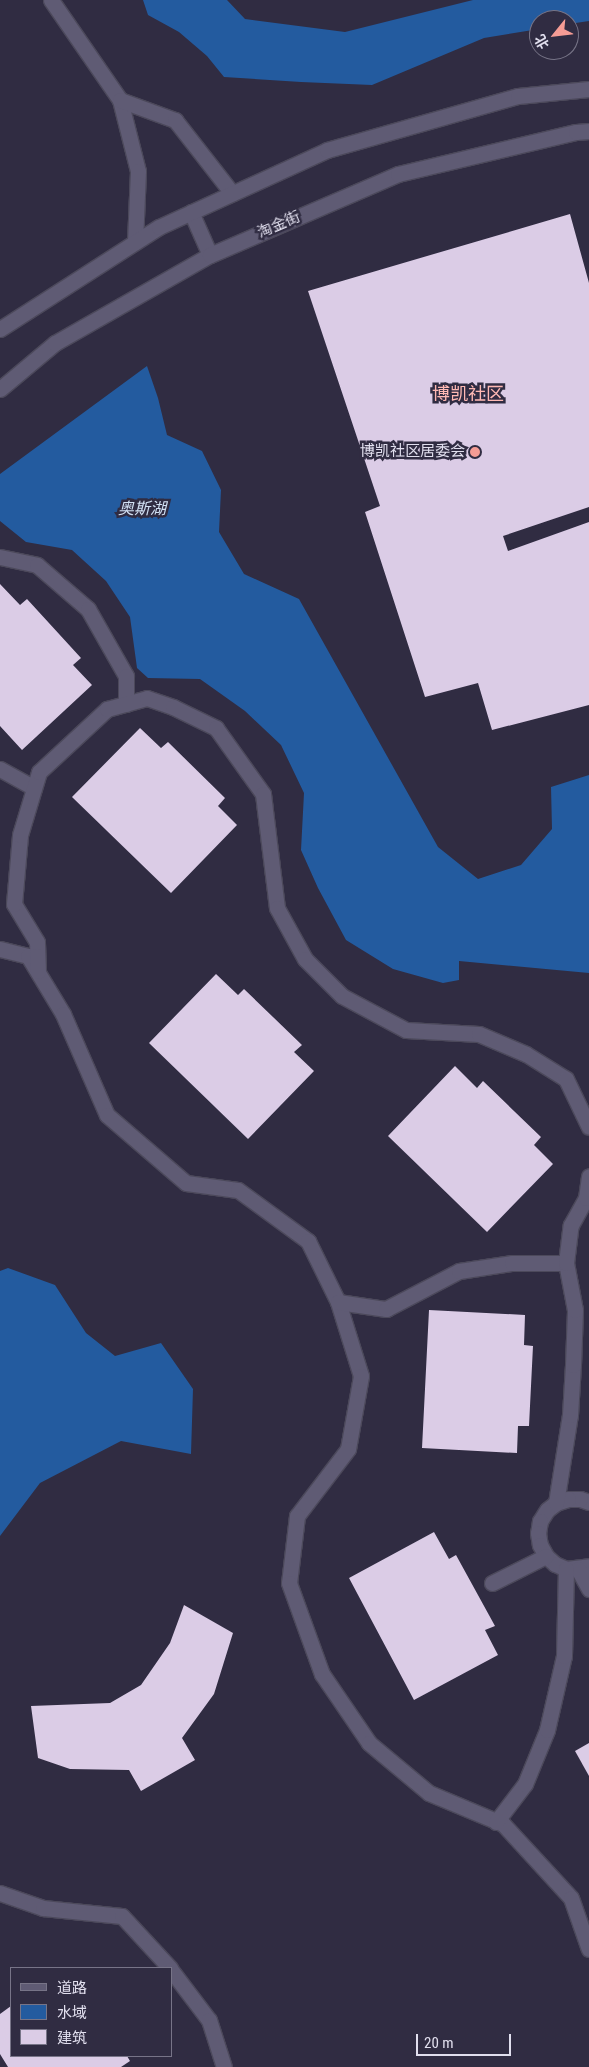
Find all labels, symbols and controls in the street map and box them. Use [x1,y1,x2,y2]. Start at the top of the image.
north arrow [529,10,579,60]
text: 北 [531,32,552,52]
street label: 淘金街 [255,208,303,242]
district label: 博凯社区 [432,383,504,405]
place label: 博凯社区居委会 [360,443,465,461]
marker: 博凯社区居委会 [469,446,481,458]
water label: 奥斯湖 [118,499,166,519]
legend [10,1967,172,2057]
text: 道路 [57,1979,87,1997]
text: 水域 [57,2004,87,2022]
scale bar [419,2024,514,2056]
text: 建筑 [57,2029,87,2047]
text: 20 m [424,2034,454,2052]

